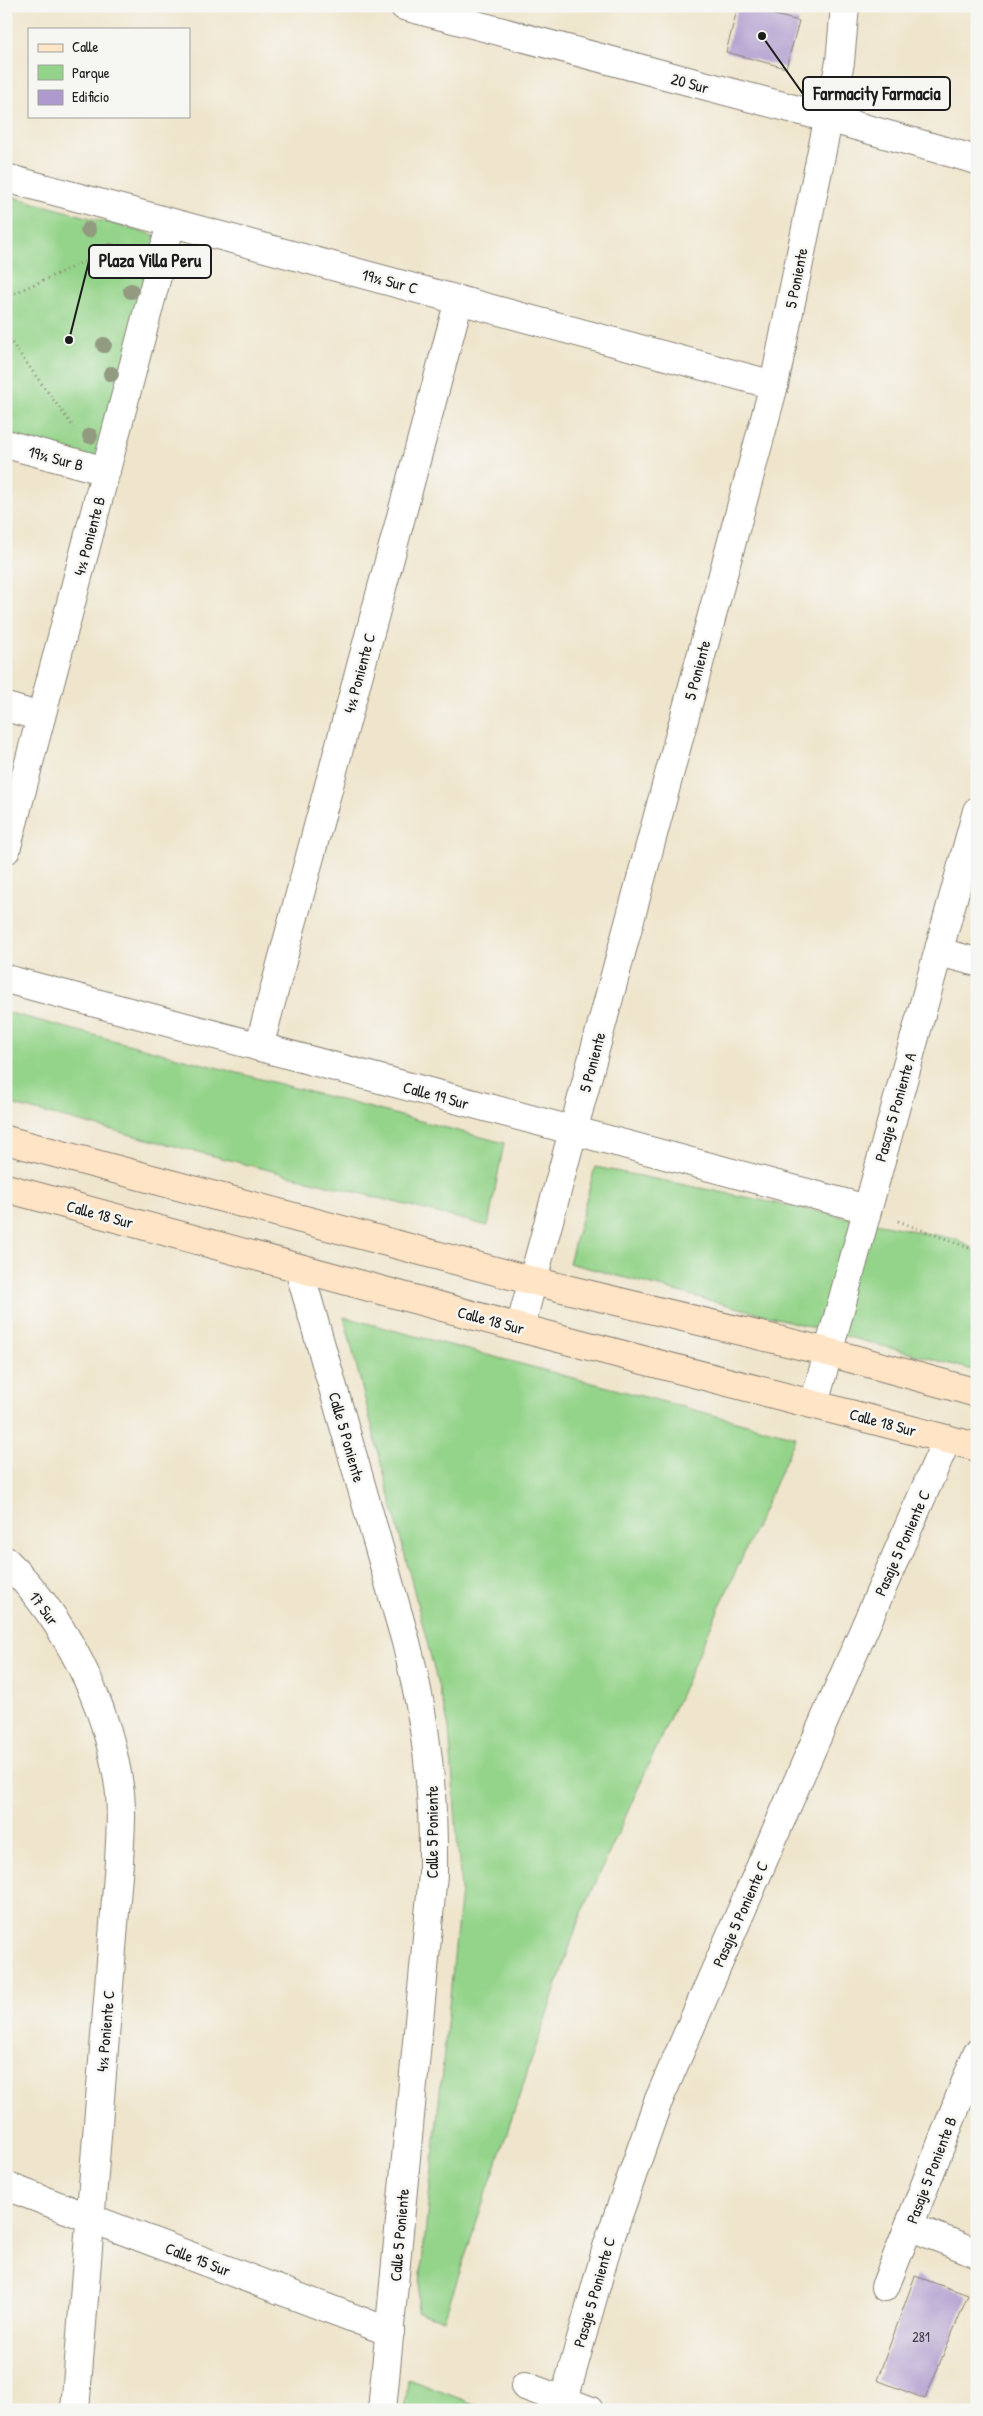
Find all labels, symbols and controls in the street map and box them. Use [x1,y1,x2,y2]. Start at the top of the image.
legend [28,28,190,118]
text: Calle [72,36,99,57]
text: Parque [72,62,110,83]
street label: 20 Sur [669,67,711,99]
callout: Farmacity Farmacia [803,77,950,110]
text: Farmacity Farmacia [812,81,941,107]
text: Edificio [72,86,109,107]
callout: Plaza Villa Peru [89,245,211,278]
street label: 5 Poniente [779,245,813,310]
text: Plaza Villa Peru [99,248,202,273]
street label: 19½ Sur C [360,263,421,299]
street label: 19½ Sur B [26,440,86,476]
street label: 4½ Poniente B [68,494,110,578]
street label: 4½ Poniente C [338,630,380,715]
street label: 5 Poniente [678,637,716,702]
street label: 5 Poniente [573,1029,611,1094]
street label: Pasaje 5 Poniente A [869,1050,921,1164]
street label: Calle 19 Sur [401,1076,471,1114]
street label: Calle 18 Sur [64,1195,136,1233]
street label: Calle 18 Sur [455,1301,527,1339]
street label: Calle 5 Poniente [324,1389,371,1485]
street label: Calle 18 Sur [847,1403,919,1441]
street label: Pasaje 5 Poniente C [869,1486,935,1599]
street label: 17 Sur [24,1586,64,1630]
street label: Calle 5 Poniente [421,1785,443,1878]
street label: Pasaje 5 Poniente C [707,1857,773,1970]
street label: 4½ Poniente C [90,1989,120,2073]
street label: Pasaje 5 Poniente B [901,2113,961,2227]
street label: Calle 5 Poniente [384,2187,414,2282]
street label: Pasaje 5 Poniente C [568,2234,620,2350]
street label: Calle 15 Sur [162,2237,234,2281]
house number: 281 [912,2327,930,2346]

